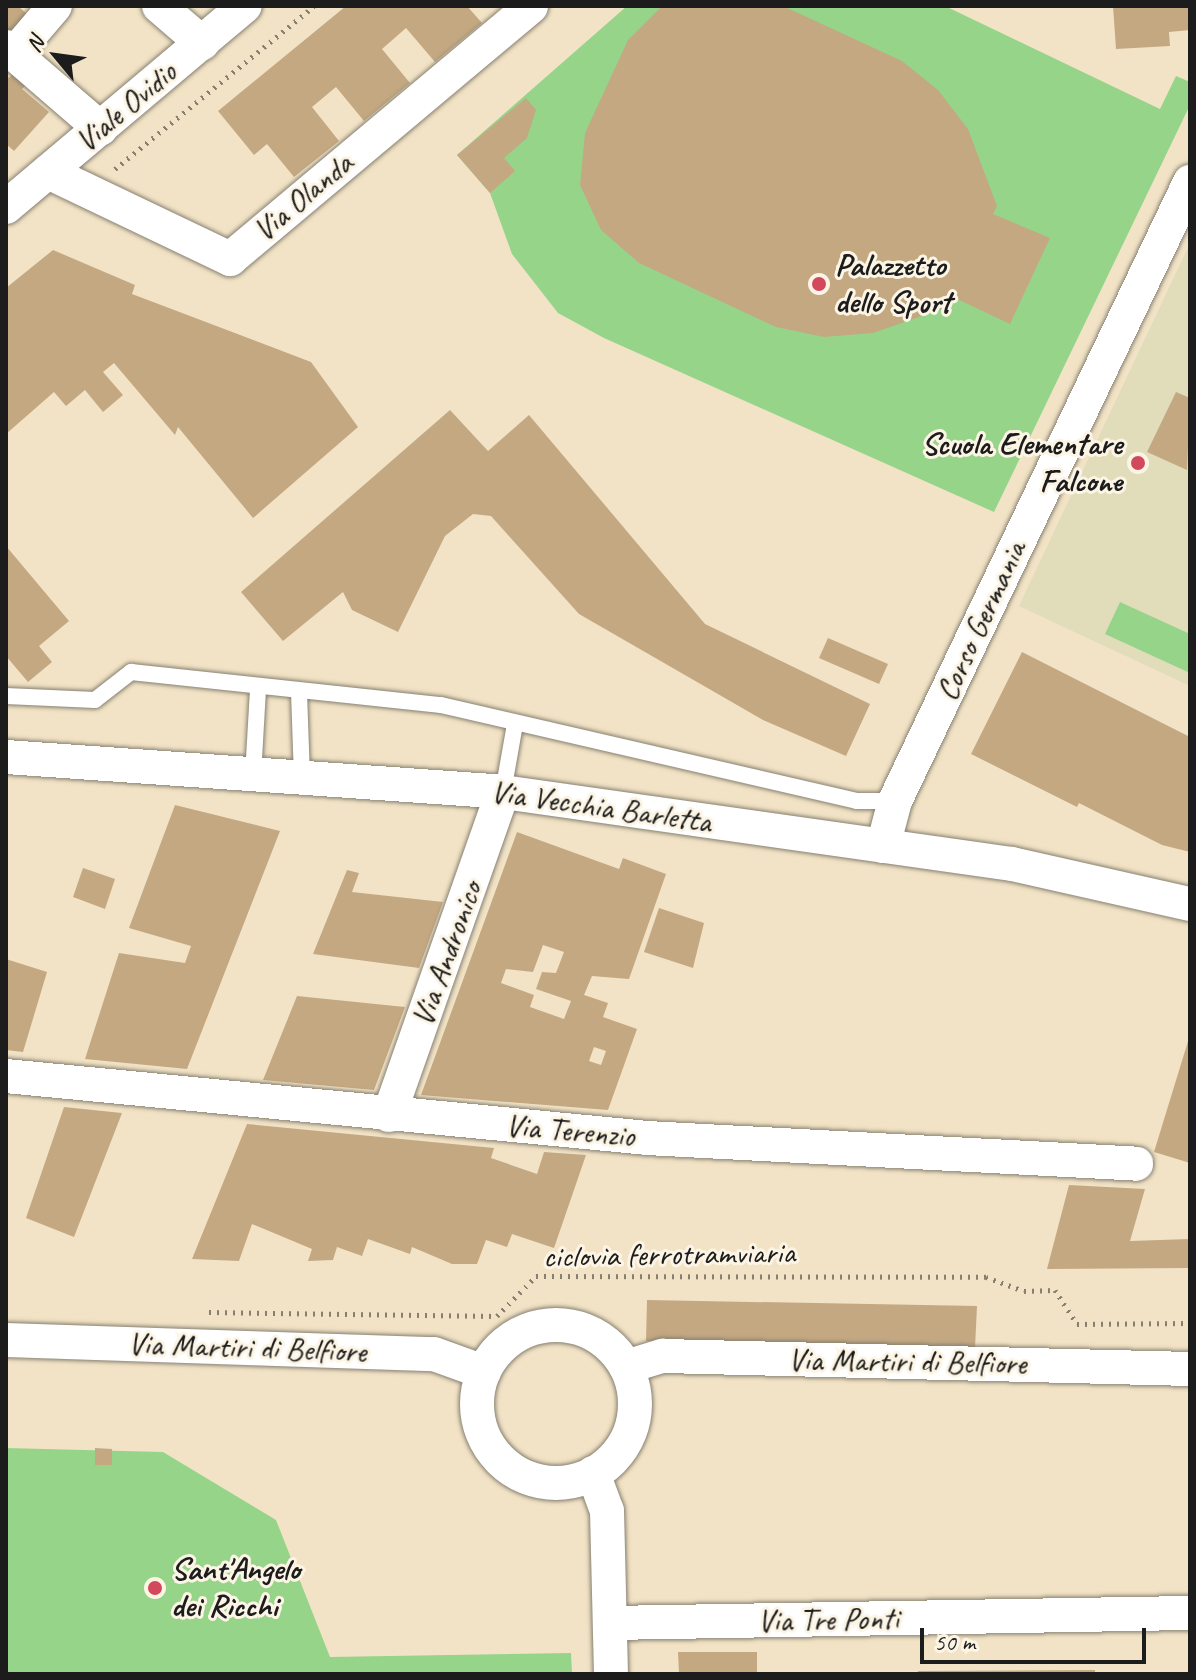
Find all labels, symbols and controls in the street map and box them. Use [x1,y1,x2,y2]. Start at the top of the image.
north arrow [16,16,96,96]
text: N [19,32,51,57]
street label: Viale Ovidio [67,53,185,161]
street label: Via Olanda [245,144,361,250]
place label: Palazzetto dello Sport [835,247,951,322]
marker: Palazzetto dello Sport [810,275,828,293]
place label: Scuola Elementare Falcone [920,426,1122,501]
marker: Scuola Elementare Falcone [1129,454,1147,472]
street label: Corso Germania [927,535,1035,707]
street label: Via Vecchia Barletta [488,772,714,842]
street label: Via Andronico [403,877,491,1031]
street label: Via Terenzio [505,1106,635,1156]
street label: ciclovia ferrotramviaria [543,1234,795,1276]
street label: Via Martiri di Belfiore [127,1325,367,1371]
street label: Via Martiri di Belfiore [787,1341,1027,1383]
place label: Sant'Angelo dei Ricchi [171,1551,300,1626]
marker: Sant'Angelo dei Ricchi [146,1579,164,1597]
street label: Via Tre Ponti [758,1600,898,1640]
scale bar [924,1612,1150,1662]
text: 50 m [934,1627,975,1657]

